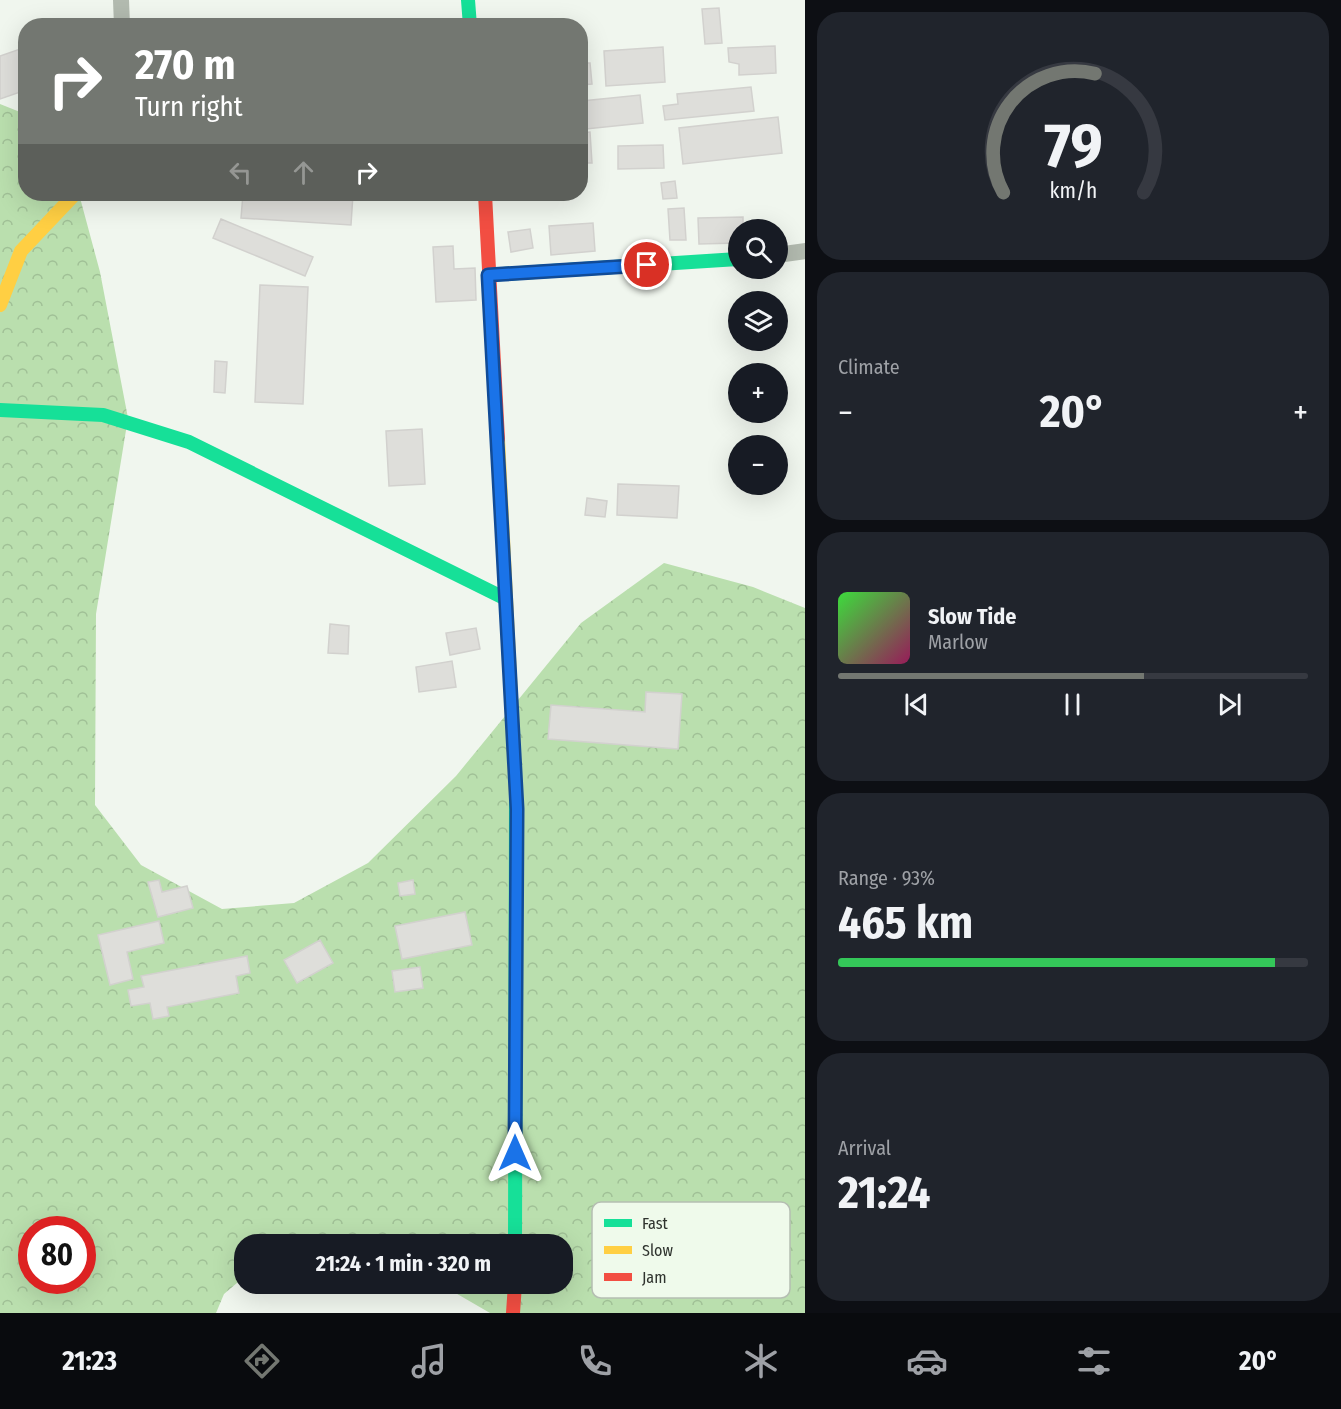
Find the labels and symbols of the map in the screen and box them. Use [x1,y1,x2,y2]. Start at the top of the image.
pin [621,239,672,290]
position arrow [483,1121,547,1185]
legend [592,1202,790,1298]
text: Fast [642,1214,669,1233]
speed limit sign: 80 [18,1216,96,1294]
text: Slow [642,1241,673,1260]
text: Jam [642,1268,667,1287]

